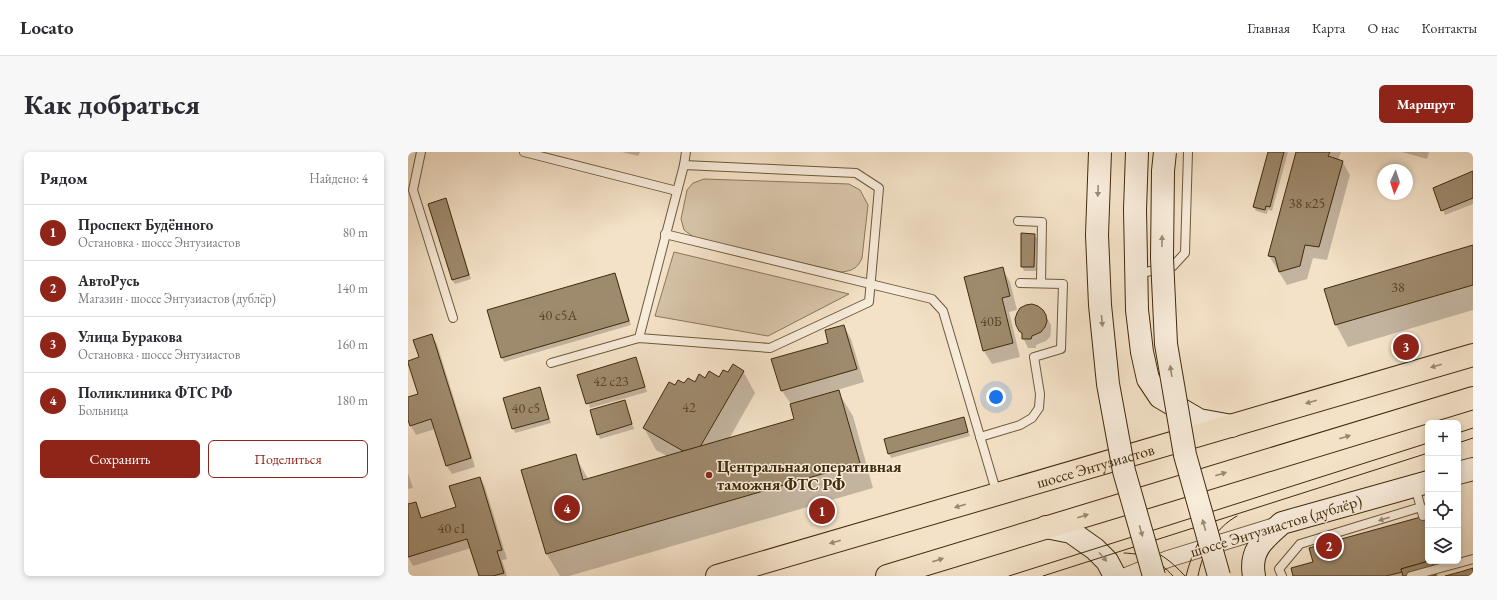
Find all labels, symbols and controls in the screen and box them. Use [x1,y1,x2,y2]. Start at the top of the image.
text: Locato [20,15,74,40]
text: Главная [1247,19,1290,37]
text: Карта [1312,19,1345,37]
text: О нас [1367,19,1399,37]
text: Контакты [1421,19,1477,37]
button: Маршрут [1379,85,1473,123]
text: Как добраться [24,86,200,122]
north arrow [1377,164,1413,200]
text: Рядом [40,167,88,189]
text: Найдено: 4 [309,170,368,187]
one-way arrow [1095,185,1102,197]
house number: 38 к25 [1289,194,1325,212]
text: Проспект Будённого [78,215,213,234]
text: 1 [50,224,56,241]
text: 80 m [343,224,368,241]
text: Остановка · шоссе Энтузиастов [78,234,240,251]
one-way arrow [1159,235,1166,247]
text: АвтоРусь [78,271,140,290]
house number: 38 [1391,278,1405,296]
text: 2 [50,280,56,297]
text: 140 m [337,280,368,297]
text: Магазин · шоссе Энтузиастов (дублёр) [78,290,276,307]
house number: 40 с5А [539,306,577,324]
house number: 40Б [980,312,1002,330]
one-way arrow [1099,315,1105,327]
text: Улица Буракова [78,327,182,346]
pin: 3 [1393,332,1419,362]
text: 3 [50,336,56,353]
text: 160 m [337,336,368,353]
text: Остановка · шоссе Энтузиастов [78,346,240,363]
one-way arrow [1429,363,1441,369]
one-way arrow [1168,365,1174,377]
house number: 42 c23 [593,372,629,390]
text: Поликлиника ФТС РФ [78,383,232,402]
your location [986,387,1006,407]
text: 4 [50,392,56,409]
text: 180 m [337,392,368,409]
house number: 42 [682,398,696,416]
house number: 40 с5 [512,399,540,417]
one-way arrow [1305,399,1317,405]
text: Больница [78,402,129,419]
map controls [1425,420,1461,564]
button: + [1425,420,1461,456]
one-way arrow [1339,434,1351,440]
street label: шоссе Энтузиастов [1034,438,1157,493]
button: Сохранить [40,440,200,478]
button: Поделиться [208,440,368,478]
place label: Центральная оперативная таможня ФТС РФ [717,456,902,495]
button: − [1425,456,1461,492]
marker: Центральная оперативная таможня ФТС РФ [704,470,714,480]
one-way arrow [1215,471,1227,477]
street label: шоссе Энтузиастов (дублёр) [1188,490,1364,562]
button: locate [1425,492,1461,528]
pin: 4 [554,493,580,523]
pin: 1 [809,496,835,526]
one-way arrow [953,503,965,509]
one-way arrow [1077,513,1089,519]
one-way arrow [1377,516,1389,522]
house number: 40 с1 [438,519,466,537]
one-way arrow [1200,519,1206,532]
one-way arrow [1138,525,1144,537]
button: layers [1425,528,1461,564]
pin: 2 [1316,531,1342,561]
one-way arrow [828,539,840,545]
one-way arrow [1098,553,1107,562]
one-way arrow [932,557,944,563]

